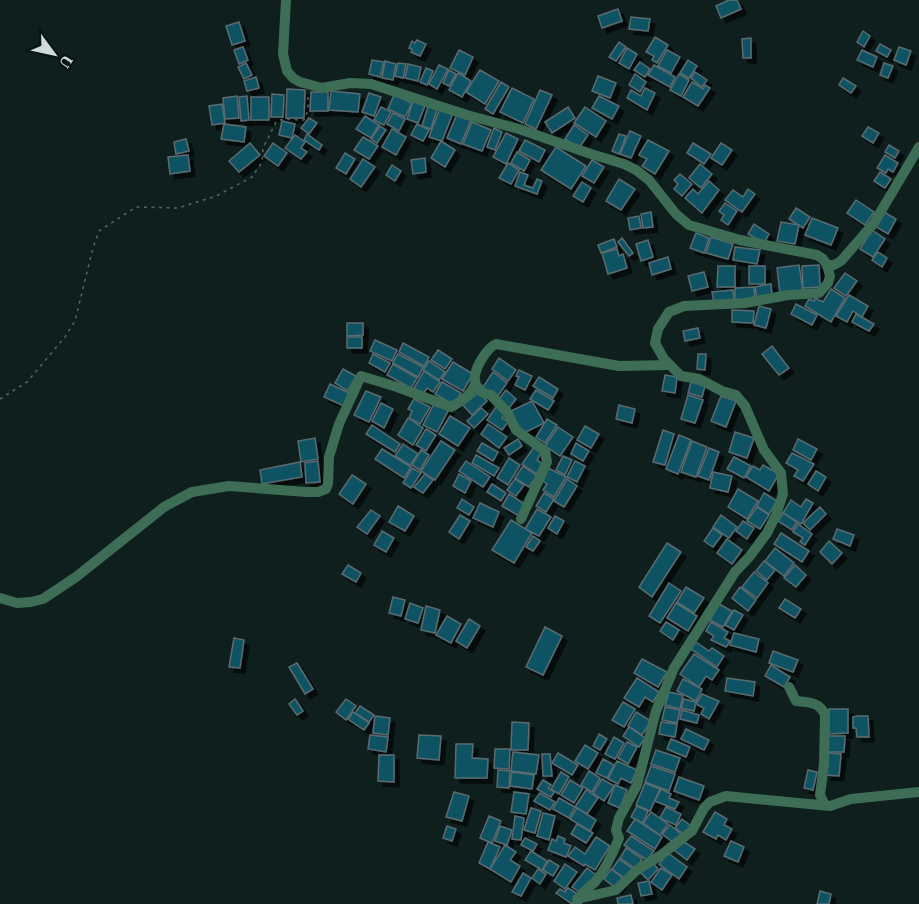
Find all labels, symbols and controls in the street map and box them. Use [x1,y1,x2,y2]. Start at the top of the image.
north arrow [24,24,84,84]
text: U [56,52,76,72]

